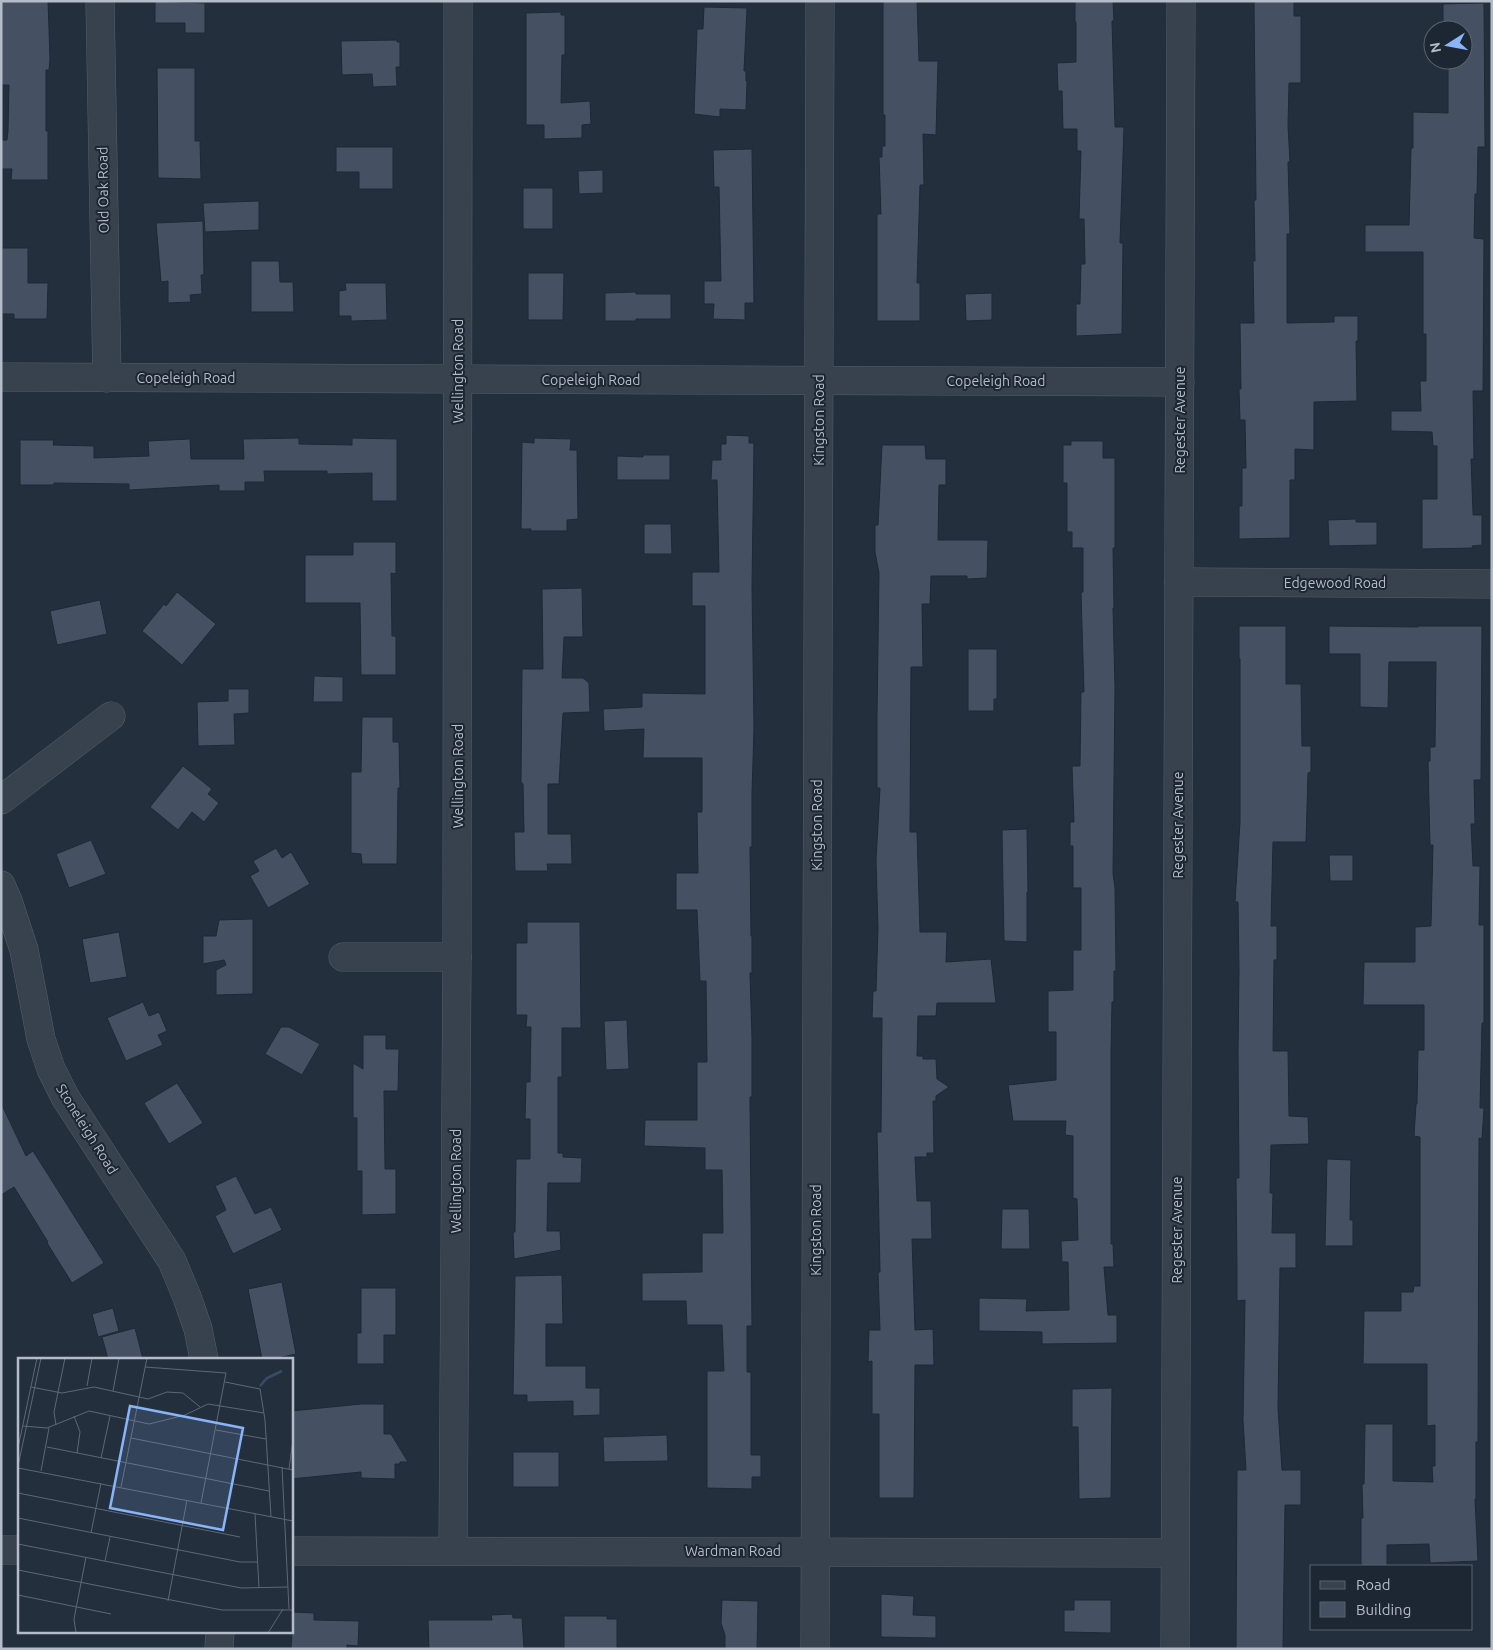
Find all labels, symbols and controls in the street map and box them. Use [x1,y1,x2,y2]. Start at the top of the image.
north arrow [1423,20,1473,70]
text: N [1426,41,1444,54]
street label: Old Oak Road [94,147,112,233]
street label: Wellington Road [450,319,466,423]
street label: Regester Avenue [1172,366,1188,474]
street label: Copeleigh Road [137,370,236,386]
street label: Copeleigh Road [542,372,641,388]
street label: Copeleigh Road [947,373,1046,389]
street label: Kingston Road [811,374,827,466]
street label: Edgewood Road [1284,575,1386,591]
street label: Wellington Road [450,724,466,828]
street label: Regester Avenue [1170,771,1186,879]
street label: Kingston Road [809,779,825,871]
street label: Stoneleigh Road [53,1081,121,1177]
street label: Wellington Road [448,1129,464,1233]
street label: Regester Avenue [1169,1176,1185,1284]
street label: Kingston Road [808,1184,824,1276]
inset map [18,1358,292,1632]
street label: Wardman Road [685,1543,781,1559]
legend [1310,1565,1473,1630]
text: Road [1356,1576,1391,1593]
text: Building [1356,1601,1411,1618]

